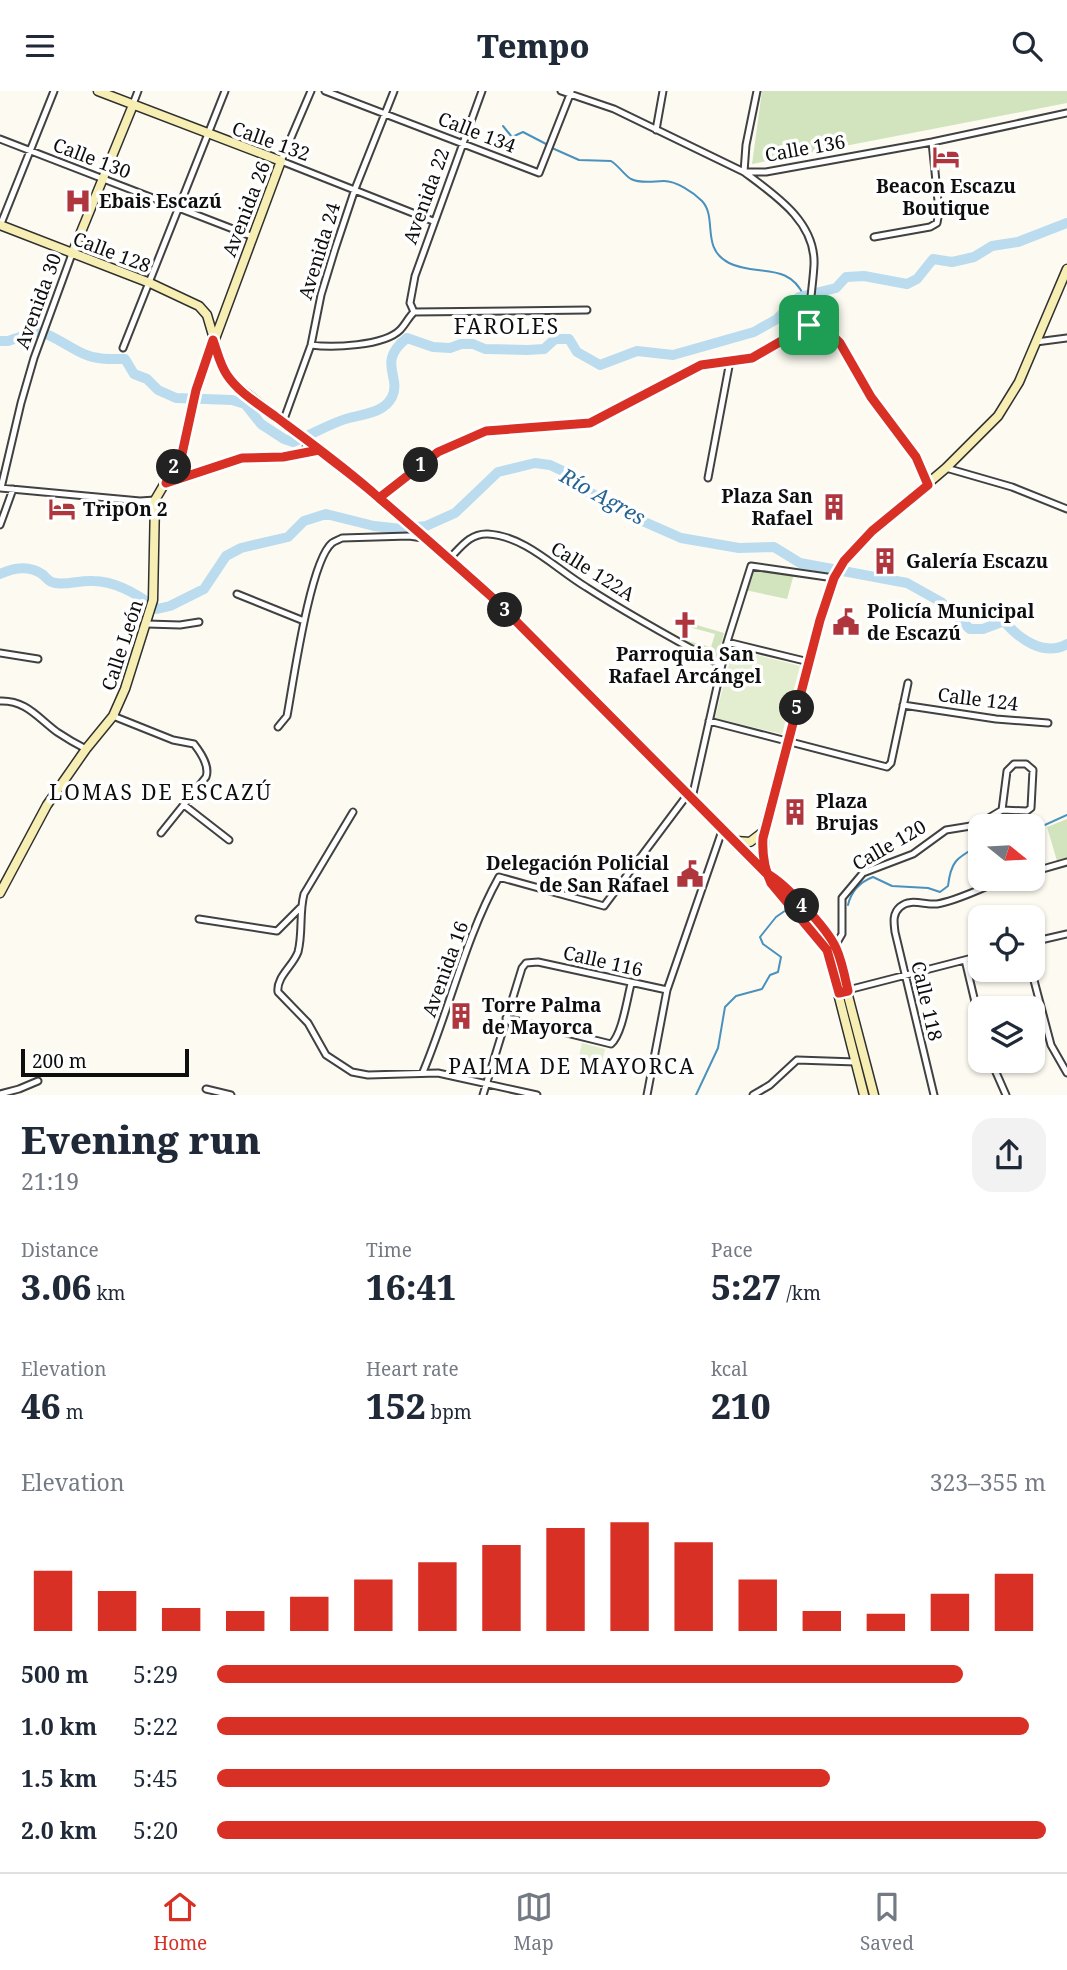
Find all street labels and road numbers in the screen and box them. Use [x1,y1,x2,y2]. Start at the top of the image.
street label: Calle 134 [434,105,520,159]
street label: Calle 132 [228,115,314,167]
street label: Calle 136 [763,128,847,168]
street label: Calle 130 [49,131,135,185]
street label: Avenida 22 [397,144,455,248]
street label: Avenida 26 [216,158,276,260]
street label: Avenida 24 [292,199,346,303]
street label: Calle 128 [69,225,155,279]
street label: Avenida 30 [9,249,67,353]
street label: Calle 122A [546,535,640,607]
street label: Calle León [95,596,149,694]
street label: Calle 124 [936,681,1020,717]
street label: Calle 120 [847,813,931,877]
street label: Avenida 16 [416,917,474,1021]
street label: Calle 116 [561,939,645,983]
street label: Calle 118 [905,959,949,1043]

